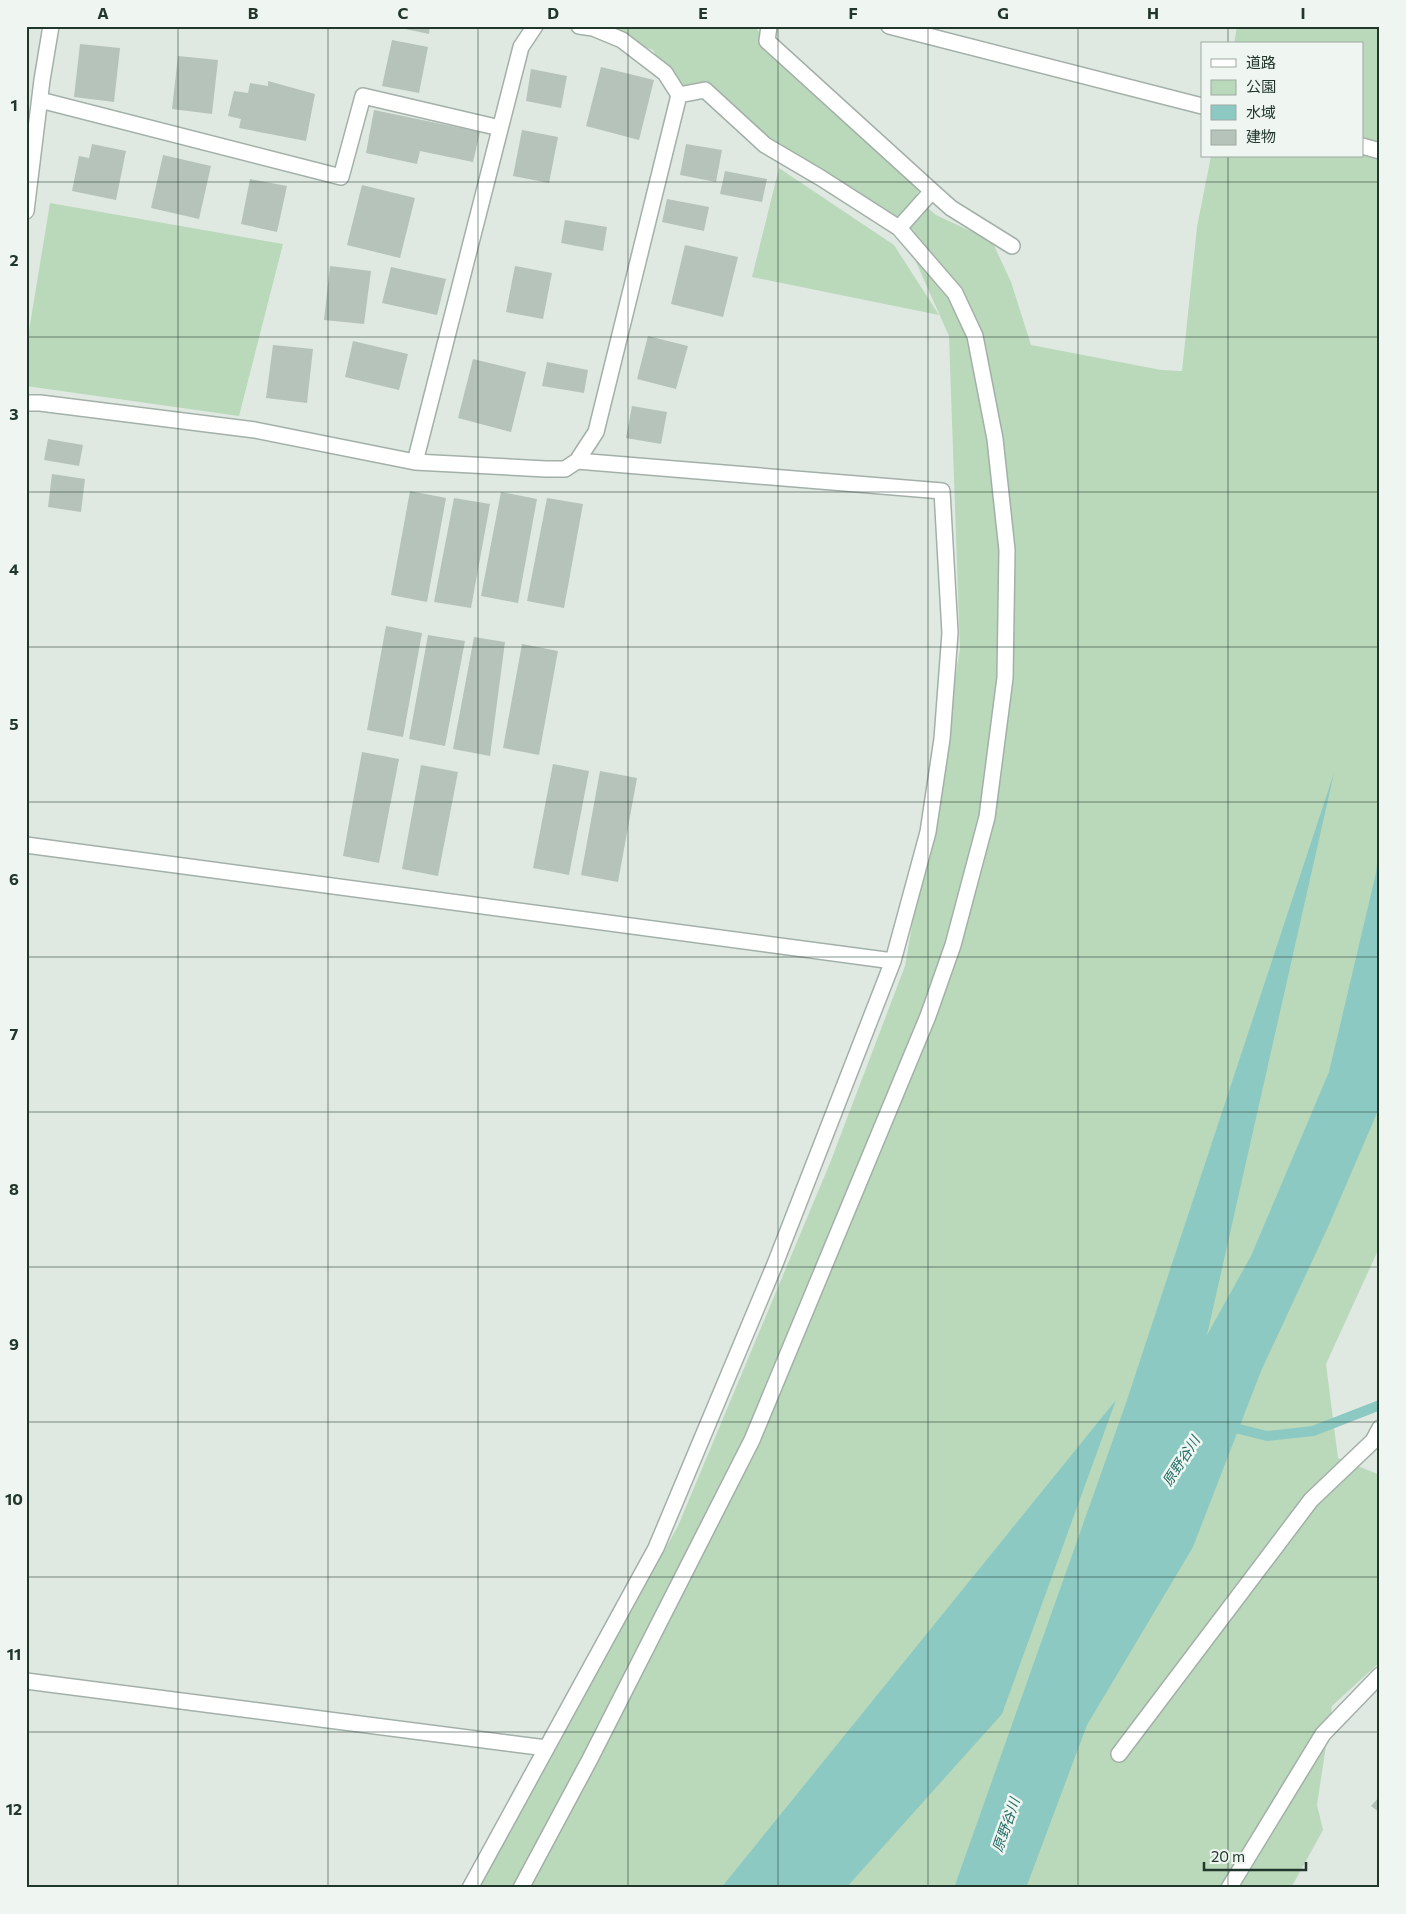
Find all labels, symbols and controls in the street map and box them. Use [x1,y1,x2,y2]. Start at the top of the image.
text: A [97,3,109,22]
text: B [248,3,259,22]
text: C [398,3,409,22]
text: D [547,3,559,22]
text: E [698,3,708,22]
text: F [848,3,858,22]
text: G [997,3,1009,22]
text: H [1147,3,1159,22]
text: I [1300,3,1306,22]
legend [1201,42,1364,158]
text: 道路 [1246,53,1276,71]
text: 公園 [1246,77,1276,95]
text: 1 [10,95,18,114]
text: 水域 [1246,103,1276,121]
text: 建物 [1246,127,1276,145]
text: 2 [9,250,19,269]
text: 3 [9,404,19,423]
text: 4 [9,559,19,578]
text: 5 [9,714,19,733]
text: 6 [9,869,19,888]
text: 7 [10,1024,19,1043]
text: 8 [9,1179,19,1198]
text: 9 [9,1334,19,1353]
water label: 原野谷川 [1158,1431,1204,1489]
text: 10 [5,1489,23,1508]
text: 11 [7,1644,21,1663]
water label: 原野谷川 [988,1794,1023,1854]
text: 12 [6,1799,22,1818]
scale bar [1204,1839,1306,1871]
text: 20 m [1211,1847,1245,1865]

